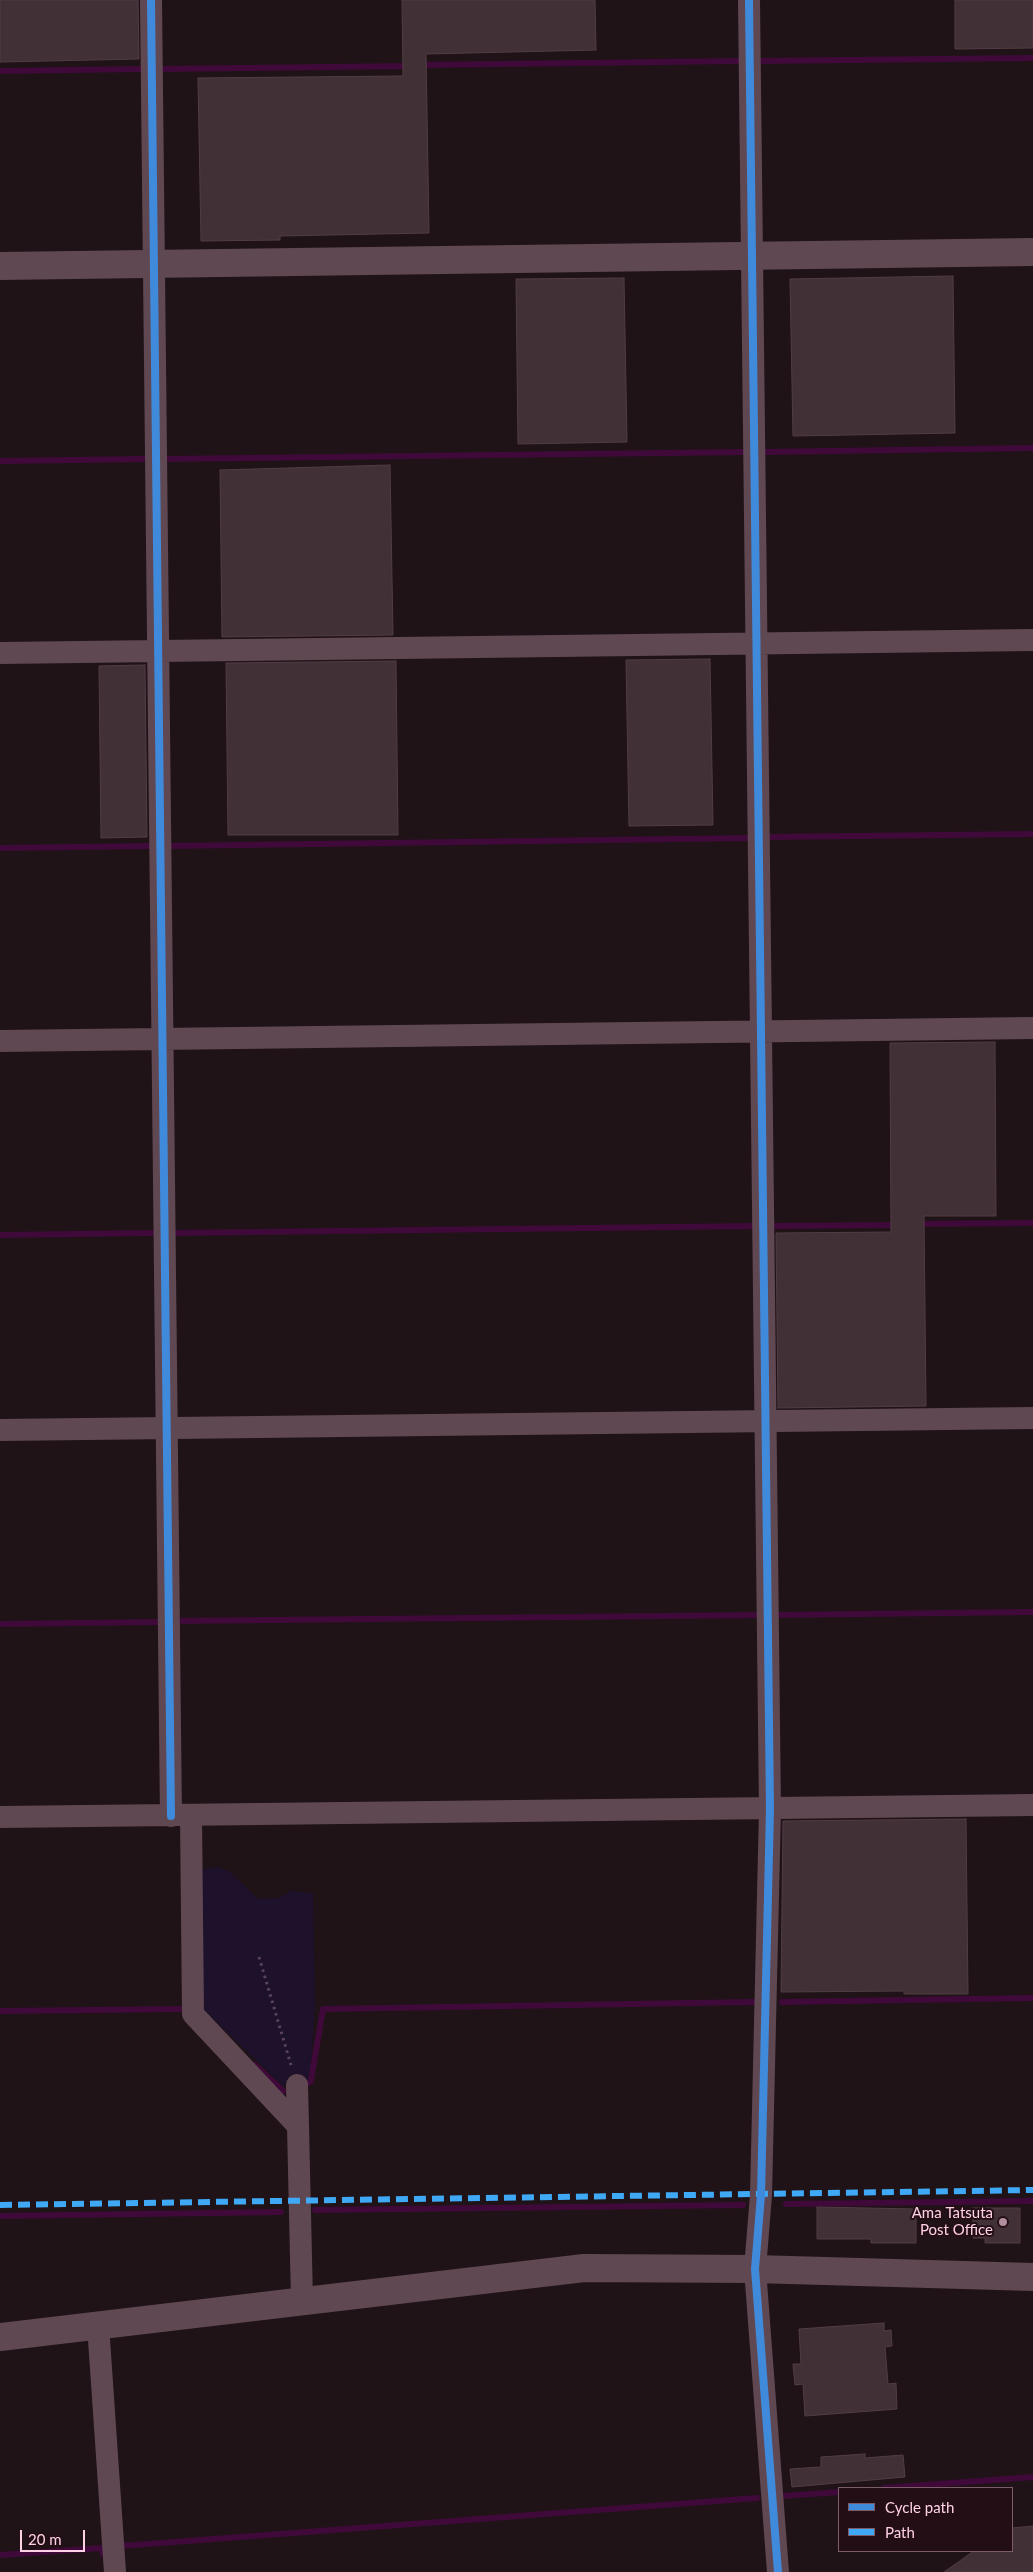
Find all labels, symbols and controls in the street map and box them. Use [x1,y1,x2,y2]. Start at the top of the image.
place label: Ama Tatsuta Post Office [912,2204,993,2239]
marker: Ama Tatsuta Post Office [997,2216,1009,2228]
legend [838,2487,1013,2552]
text: Cycle path [885,2498,954,2516]
scale bar [22,2520,88,2552]
text: Path [885,2523,915,2541]
text: 20 m [28,2530,62,2548]

